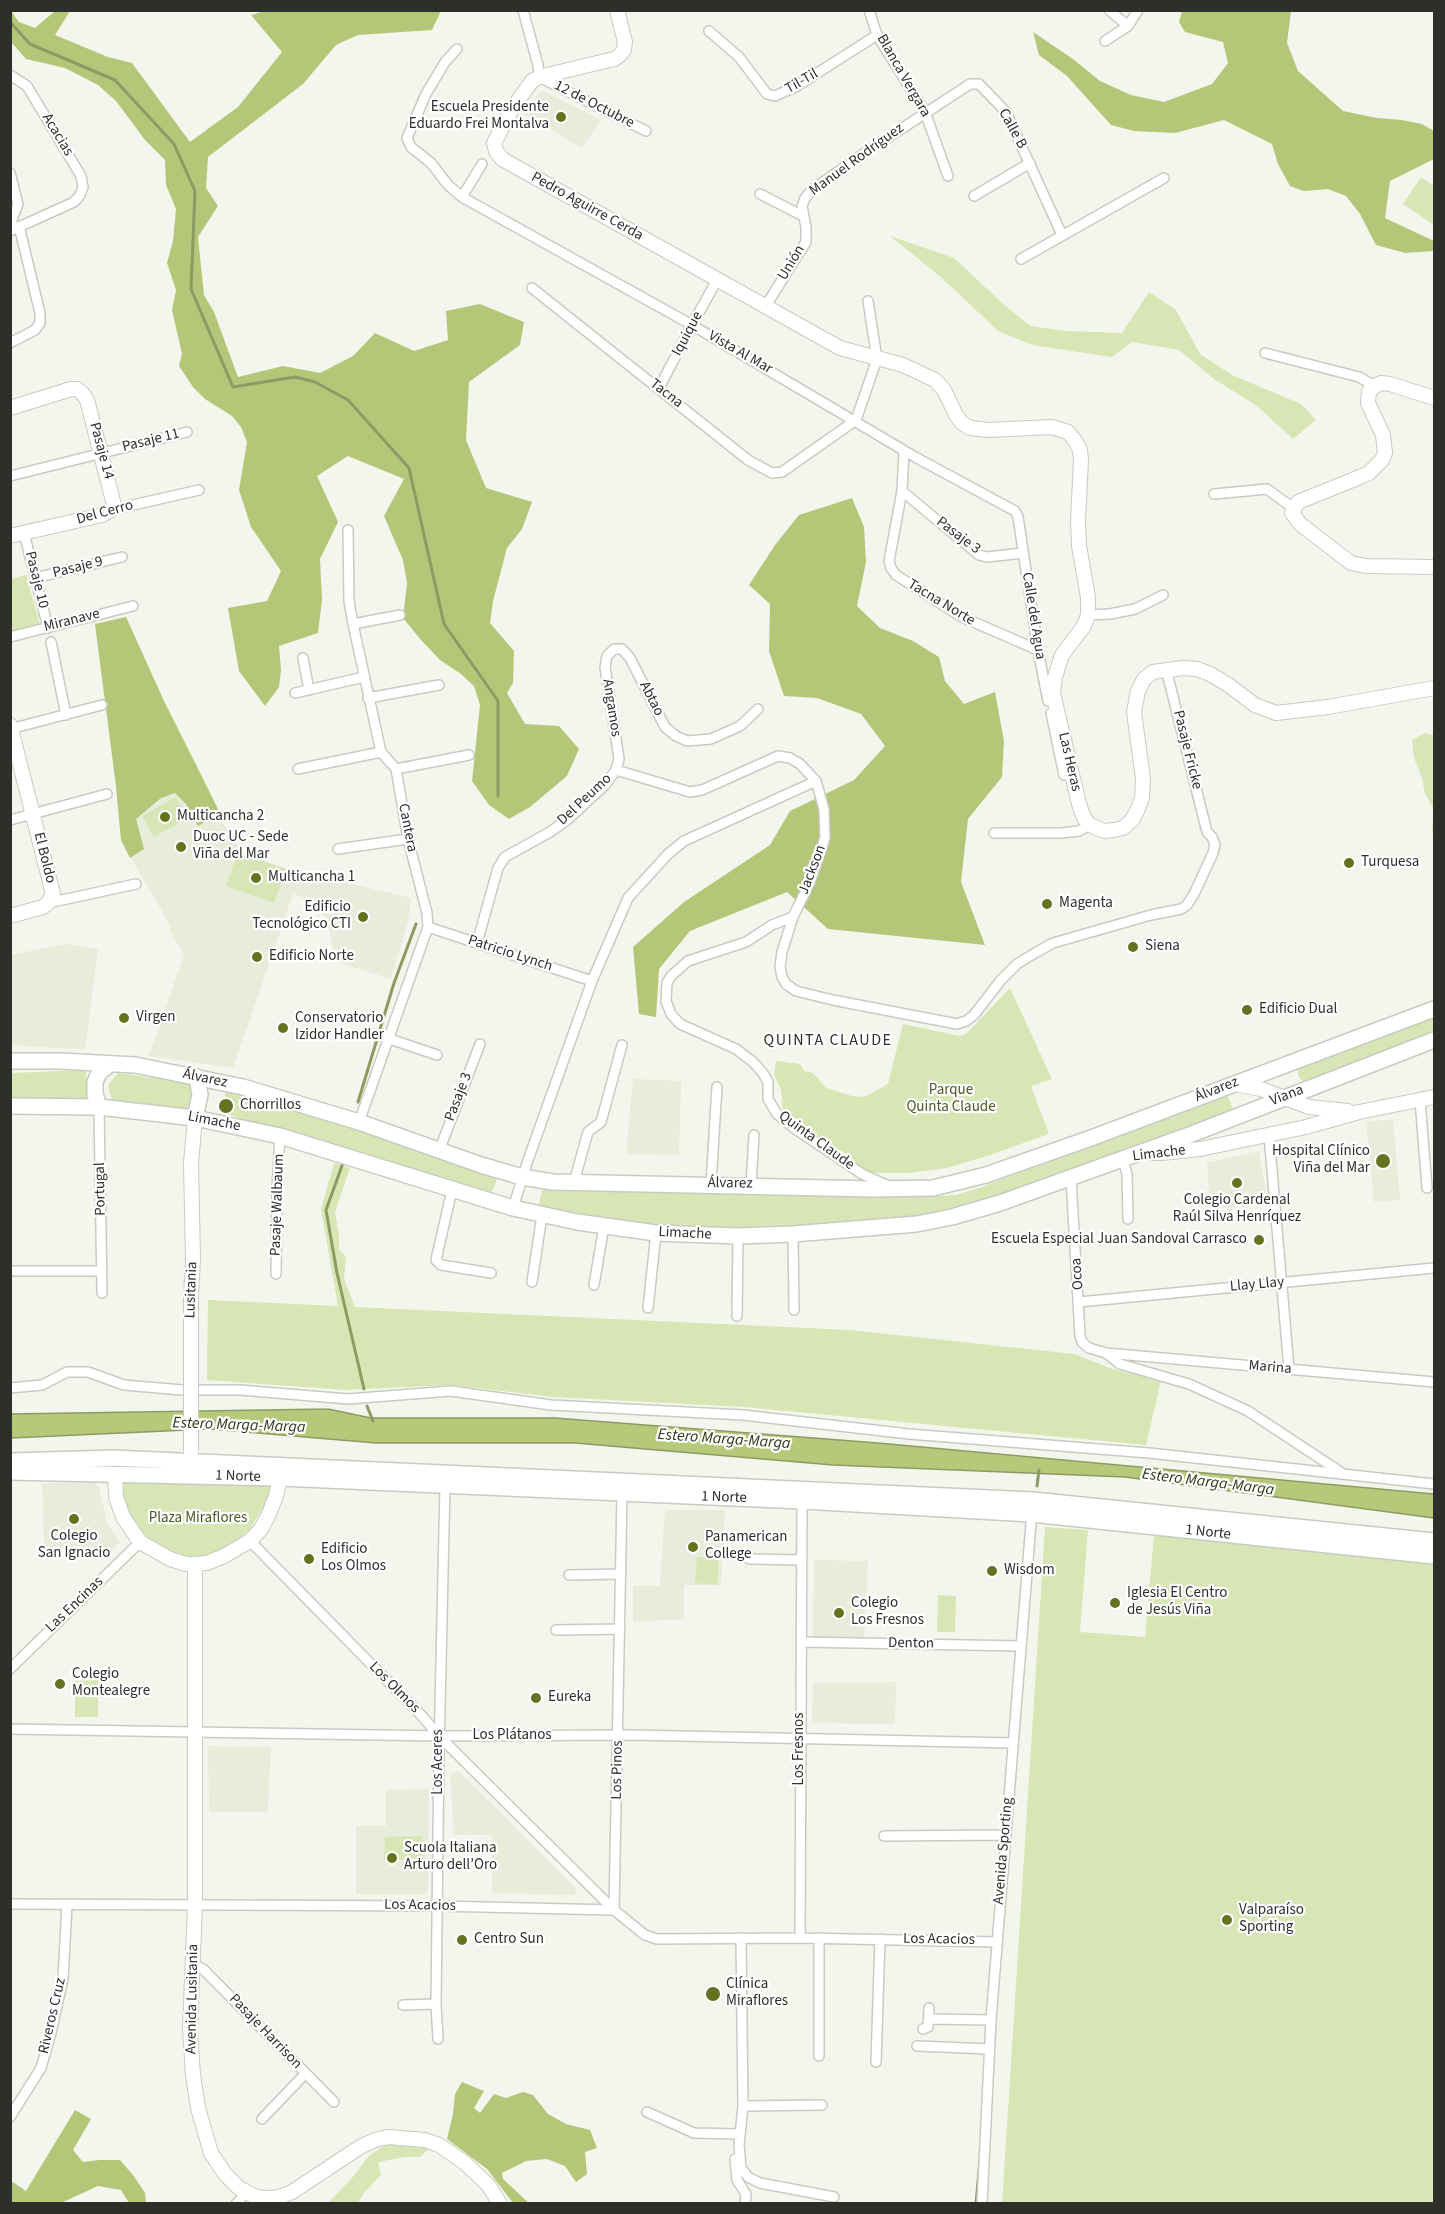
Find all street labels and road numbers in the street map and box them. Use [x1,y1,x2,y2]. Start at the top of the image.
street label: Blanca Vergara [872,31,934,121]
street label: Til-Til [782,65,822,99]
street label: 12 de Octubre [551,77,637,133]
street label: Calle B [994,106,1030,152]
street label: Acacias [37,110,77,160]
street label: Manuel Rodríguez [806,120,908,200]
street label: Pedro Aguirre Cerda [528,169,646,245]
street label: Unión [775,242,809,284]
street label: Iquique [669,309,707,359]
street label: Vista Al Mar [705,327,775,379]
street label: Tacna [646,375,686,413]
street label: Pasaje 14 [85,421,117,481]
street label: Pasaje 11 [121,425,181,457]
street label: Del Cerro [75,497,135,529]
street label: Pasaje 3 [932,514,984,558]
street label: Pasaje 10 [20,550,52,610]
street label: Pasaje 9 [51,553,105,583]
street label: Calle del Agua [1017,571,1049,661]
street label: Tacna Norte [904,576,978,630]
street label: Miranave [42,605,102,637]
street label: Angamos [598,678,624,738]
street label: Abtao [635,679,667,719]
street label: Pasaje Fricke [1168,709,1206,791]
street label: Las Heras [1053,731,1085,793]
street label: Del Peumo [554,770,616,830]
street label: Cantera [393,802,421,854]
street label: El Boldo [29,831,59,885]
street label: Jackson [795,843,831,897]
street label: Patricio Lynch [465,932,555,976]
street label: Álvarez [181,1066,229,1092]
street label: Pasaje 3 [441,1070,477,1124]
street label: Álvarez [1193,1074,1241,1106]
street label: Viana [1268,1081,1306,1111]
street label: Limache [186,1108,242,1136]
street label: Quinta Claude [775,1108,857,1174]
street label: Limache [1131,1142,1187,1166]
street label: Pasaje Walbaum [267,1153,289,1257]
street label: Portugal [92,1162,110,1216]
street label: Álvarez [707,1175,753,1193]
street label: Limache [658,1224,712,1244]
street label: Ocoa [1068,1257,1088,1291]
street label: Lusitania [182,1261,202,1319]
street label: Llay Llay [1229,1274,1285,1296]
street label: Marina [1248,1357,1292,1379]
street label: 1 Norte [215,1467,261,1487]
street label: 1 Norte [701,1488,747,1508]
street label: 1 Norte [1184,1522,1232,1544]
street label: Las Encinas [43,1573,107,1637]
street label: Denton [888,1635,934,1653]
street label: Los Olmos [365,1659,423,1717]
street label: Los Fresnos [791,1713,809,1785]
street label: Los Plátanos [472,1727,552,1745]
street label: Los Aceres [430,1729,448,1795]
street label: Los Pinos [608,1740,628,1800]
street label: Avenida Sporting [990,1797,1018,1905]
street label: Los Acacios [384,1896,456,1916]
street label: Los Acacios [903,1930,975,1950]
street label: Avenida Lusitania [183,1944,203,2054]
street label: Riveros Cruz [36,1976,70,2056]
street label: Pasaje Harrison [225,1991,305,2073]

